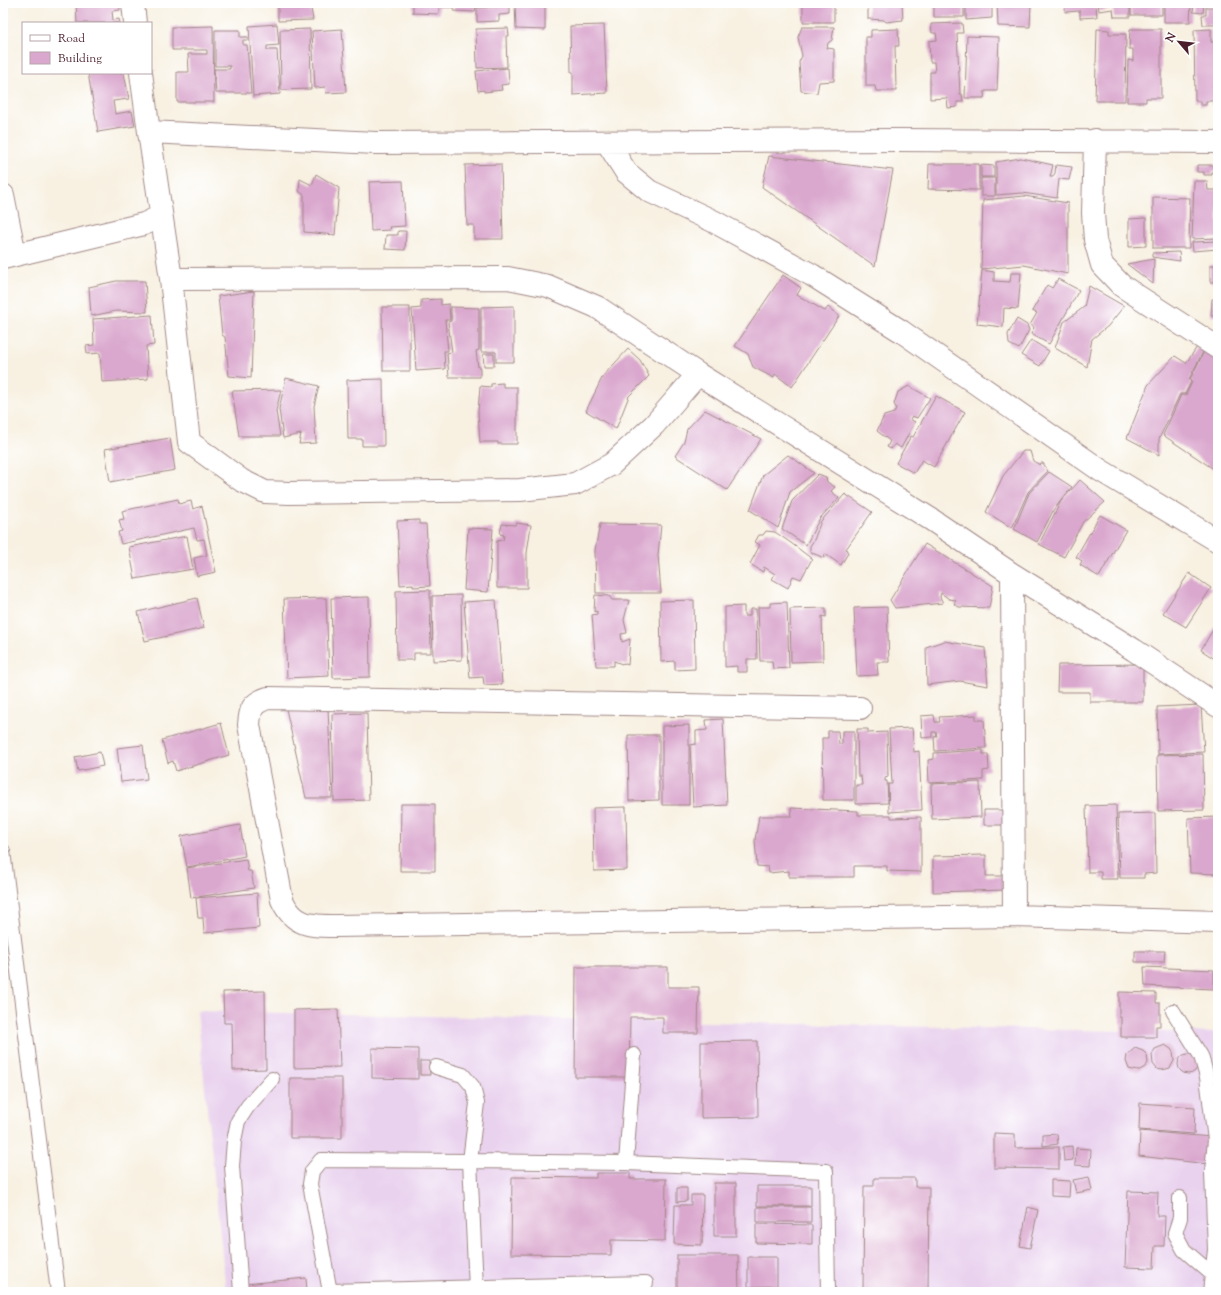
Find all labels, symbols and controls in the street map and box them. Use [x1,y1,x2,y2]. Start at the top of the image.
legend [22,22,152,74]
north arrow [1159,22,1199,62]
text: Road [58,30,85,48]
text: N [1161,30,1180,46]
text: Building [58,50,102,68]

